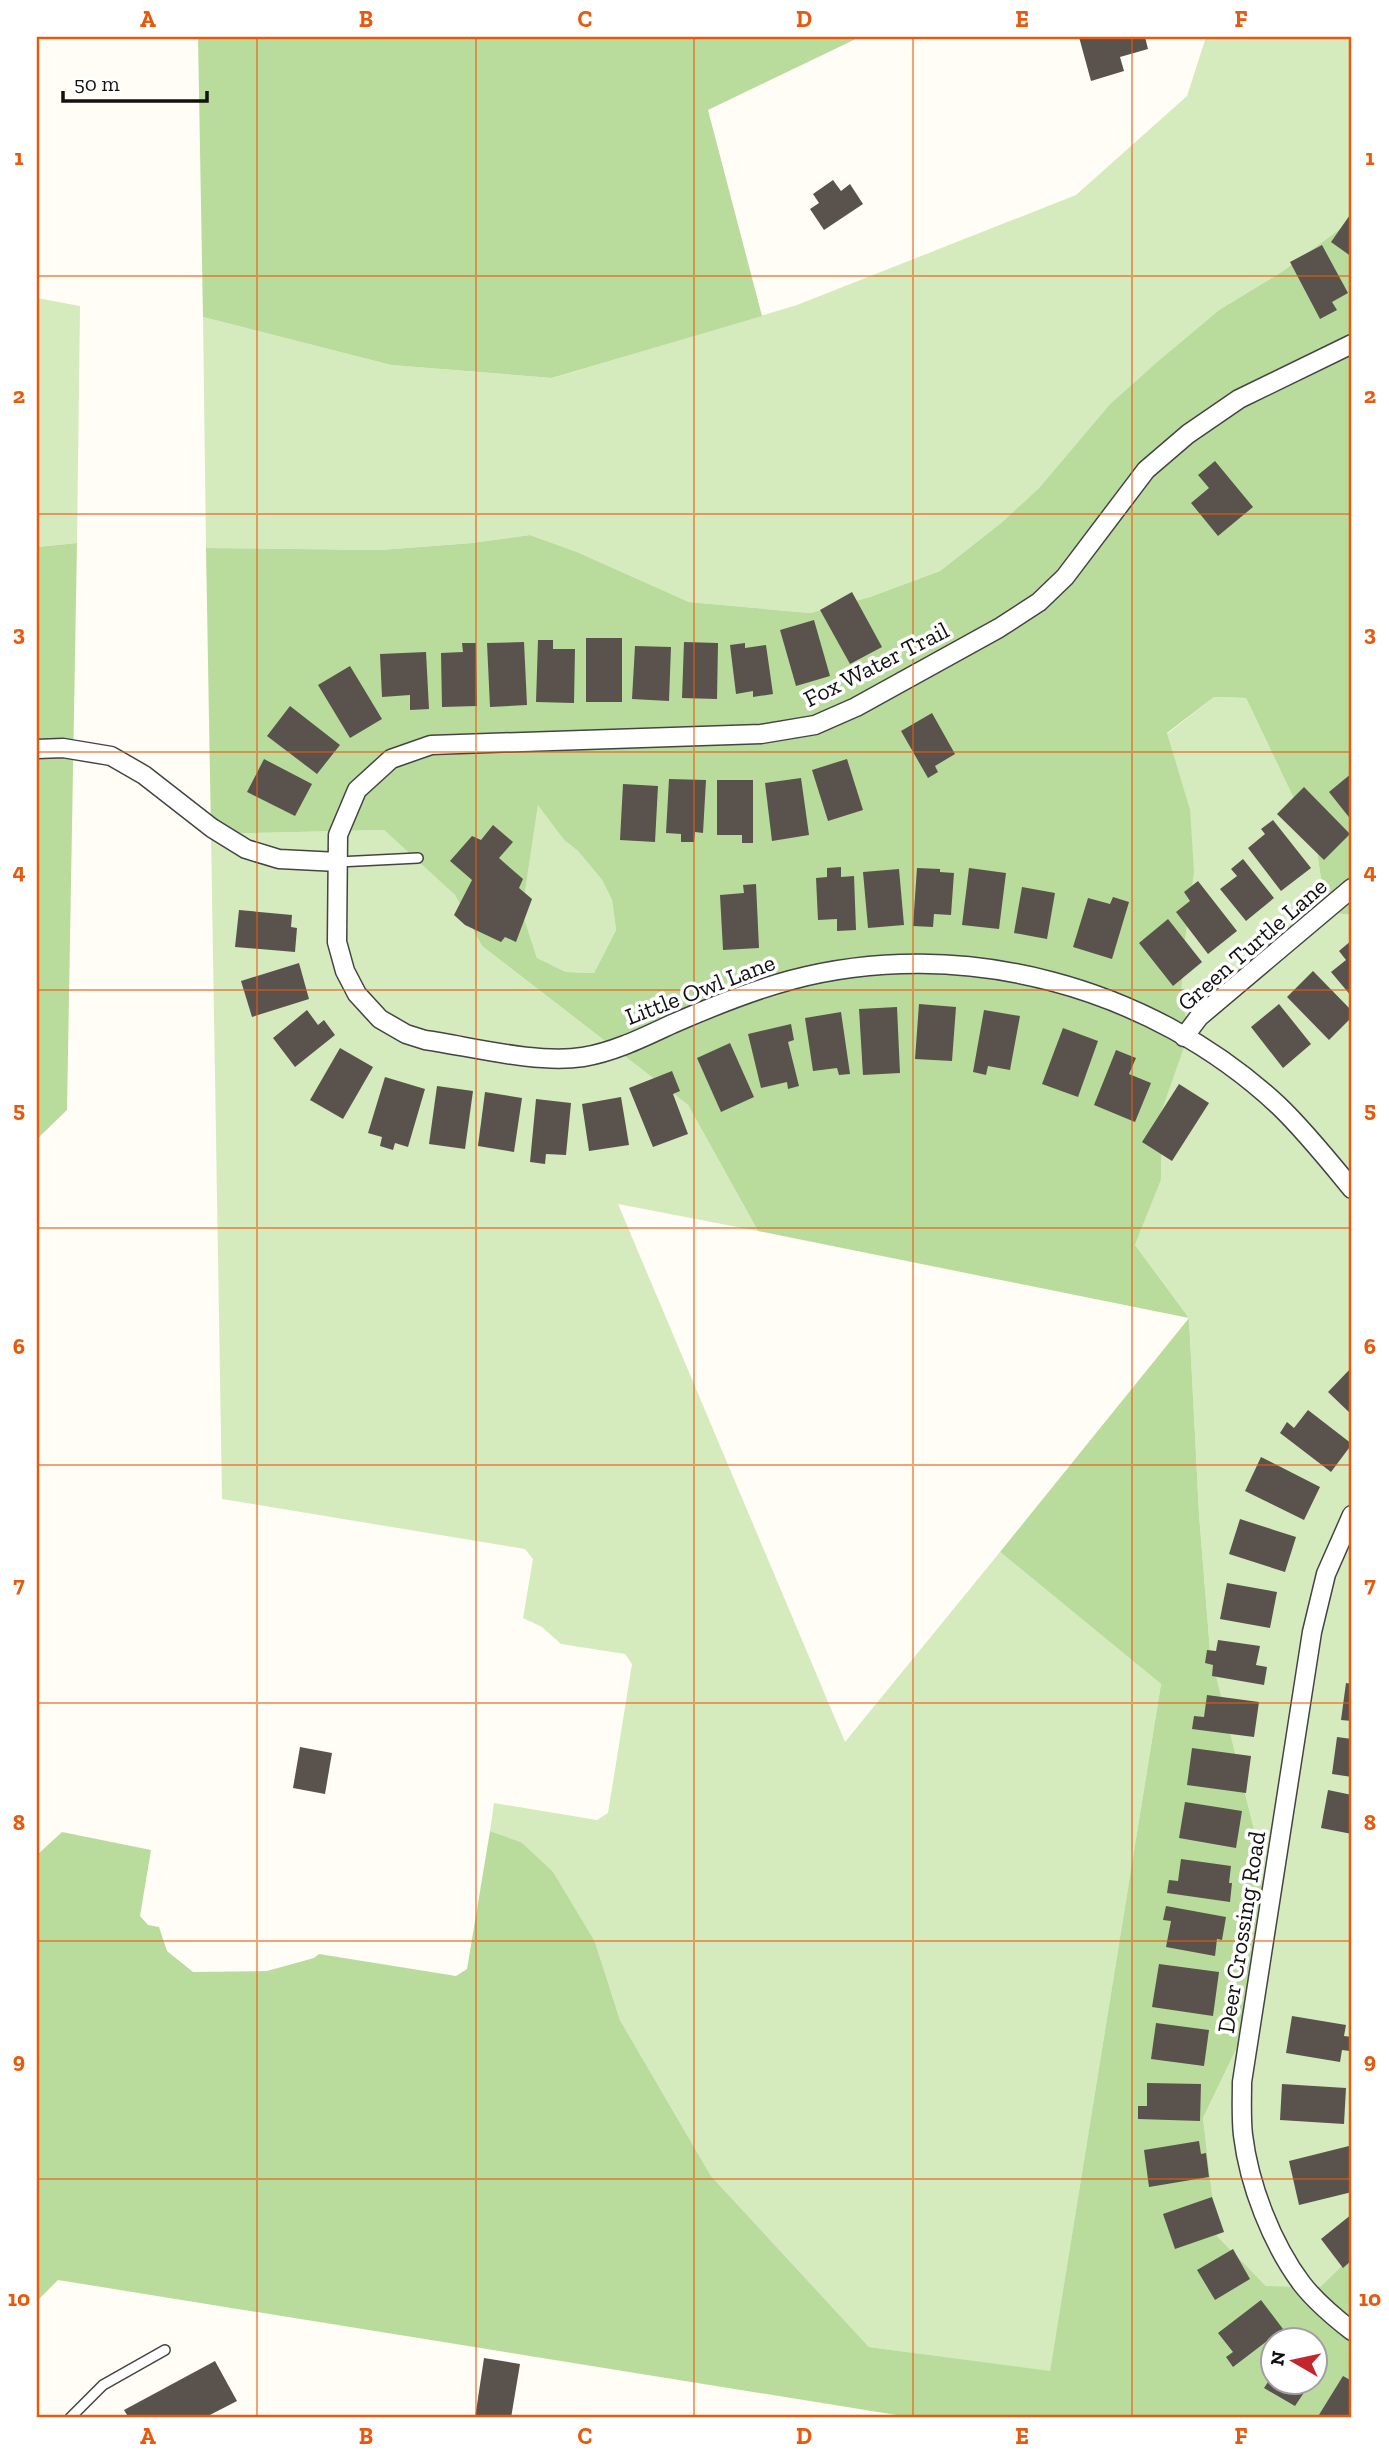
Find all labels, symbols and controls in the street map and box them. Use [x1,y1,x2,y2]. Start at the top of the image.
text: A [140,5,156,33]
text: B [359,5,373,33]
text: C [578,5,592,33]
text: D [796,5,812,33]
text: E [1015,5,1029,33]
text: F [1234,5,1248,33]
scale bar [63,60,206,104]
text: 50 m [74,71,120,96]
text: 1 [14,143,24,171]
text: 1 [1365,143,1375,171]
text: 2 [13,381,25,409]
text: 2 [1364,381,1376,409]
street label: Fox Water Trail [799,615,953,713]
text: 3 [13,619,25,647]
text: 3 [1364,619,1376,647]
text: 4 [12,857,26,885]
text: 4 [1363,857,1377,885]
street label: Green Turtle Lane [1171,871,1333,1017]
street label: Little Owl Lane [621,947,779,1031]
text: 5 [13,1095,25,1123]
text: 5 [1364,1095,1376,1123]
text: 6 [13,1332,25,1360]
text: 6 [1364,1332,1376,1360]
text: 7 [13,1570,25,1598]
text: 7 [1364,1570,1376,1598]
text: 8 [13,1808,25,1836]
text: 8 [1364,1808,1376,1836]
street label: Deer Crossing Road [1211,1829,1271,2035]
text: 9 [13,2046,25,2074]
text: 9 [1364,2046,1376,2074]
text: 10 [8,2284,30,2312]
text: 10 [1359,2284,1381,2312]
north arrow [1260,2326,1330,2396]
text: N [1265,2349,1290,2367]
text: A [140,2422,156,2450]
text: B [359,2422,373,2450]
text: C [578,2422,592,2450]
text: D [796,2422,812,2450]
text: E [1015,2422,1029,2450]
text: F [1234,2422,1248,2450]

